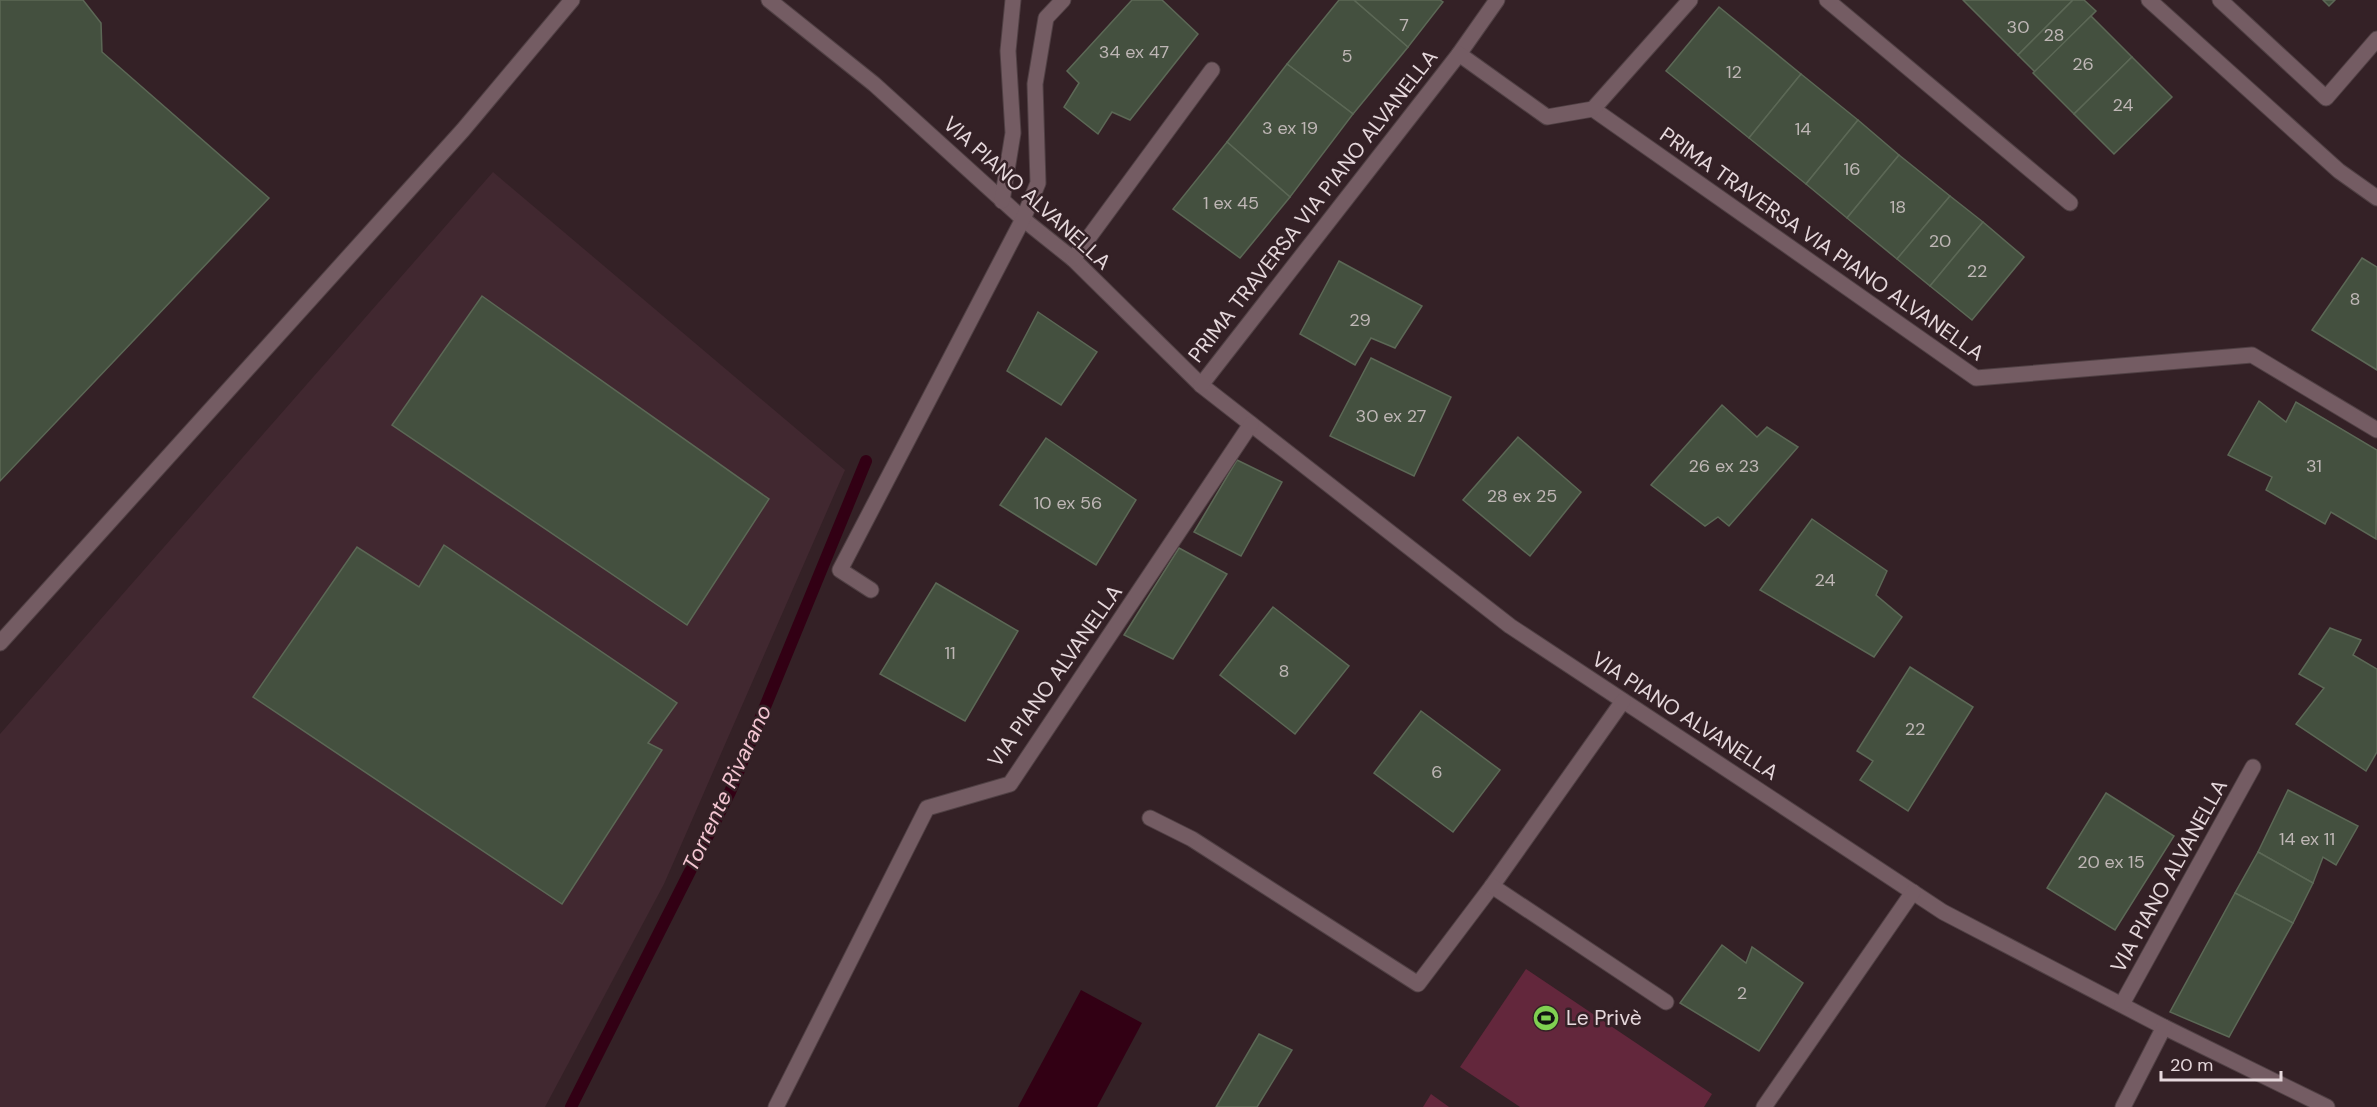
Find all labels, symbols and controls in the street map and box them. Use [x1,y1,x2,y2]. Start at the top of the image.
house number: 7 [1399,13,1409,37]
house number: 30 [2007,15,2029,39]
house number: 28 [2043,23,2065,47]
house number: 34 ex 47 [1099,40,1169,64]
street label: PRIMA TRAVERSA VIA PIANO ALVANELLA [1182,44,1444,368]
house number: 5 [1342,44,1352,68]
house number: 26 [2072,52,2094,76]
house number: 12 [1726,60,1742,84]
house number: 24 [2113,93,2134,117]
street label: VIA PIANO ALVANELLA [937,110,1117,276]
house number: 3 ex 19 [1262,116,1318,140]
house number: 14 [1795,117,1811,141]
street label: PRIMA TRAVERSA VIA PIANO ALVANELLA [1654,121,1990,367]
house number: 16 [1844,157,1860,181]
house number: 1 ex 45 [1203,191,1259,215]
house number: 18 [1890,195,1906,219]
house number: 20 [1929,229,1951,253]
house number: 22 [1967,259,1987,283]
house number: 8 [2350,287,2360,311]
house number: 29 [1349,308,1371,332]
house number: 30 ex 27 [1356,404,1426,428]
house number: 26 ex 23 [1689,454,1760,478]
house number: 31 [2306,454,2322,478]
house number: 28 ex 25 [1487,484,1557,508]
house number: 10 ex 56 [1034,491,1102,515]
house number: 24 [1815,568,1836,592]
street label: VIA PIANO ALVANELLA [981,579,1129,773]
house number: 11 [944,641,956,665]
street label: VIA PIANO ALVANELLA [1586,645,1784,787]
house number: 8 [1279,659,1289,683]
water label: Torrente Rivarano [676,700,778,876]
house number: 22 [1905,717,1925,741]
house number: 6 [1431,760,1443,784]
street label: VIA PIANO ALVANELLA [2104,774,2234,978]
house number: 14 ex 11 [2279,827,2335,851]
house number: 20 ex 15 [2077,850,2145,874]
house number: 2 [1737,981,1747,1005]
sports icon: Le Privè [1531,1003,1561,1033]
place label: Le Privè [1566,1004,1642,1032]
scale bar [2161,1044,2281,1082]
text: 20 m [2170,1053,2213,1077]

